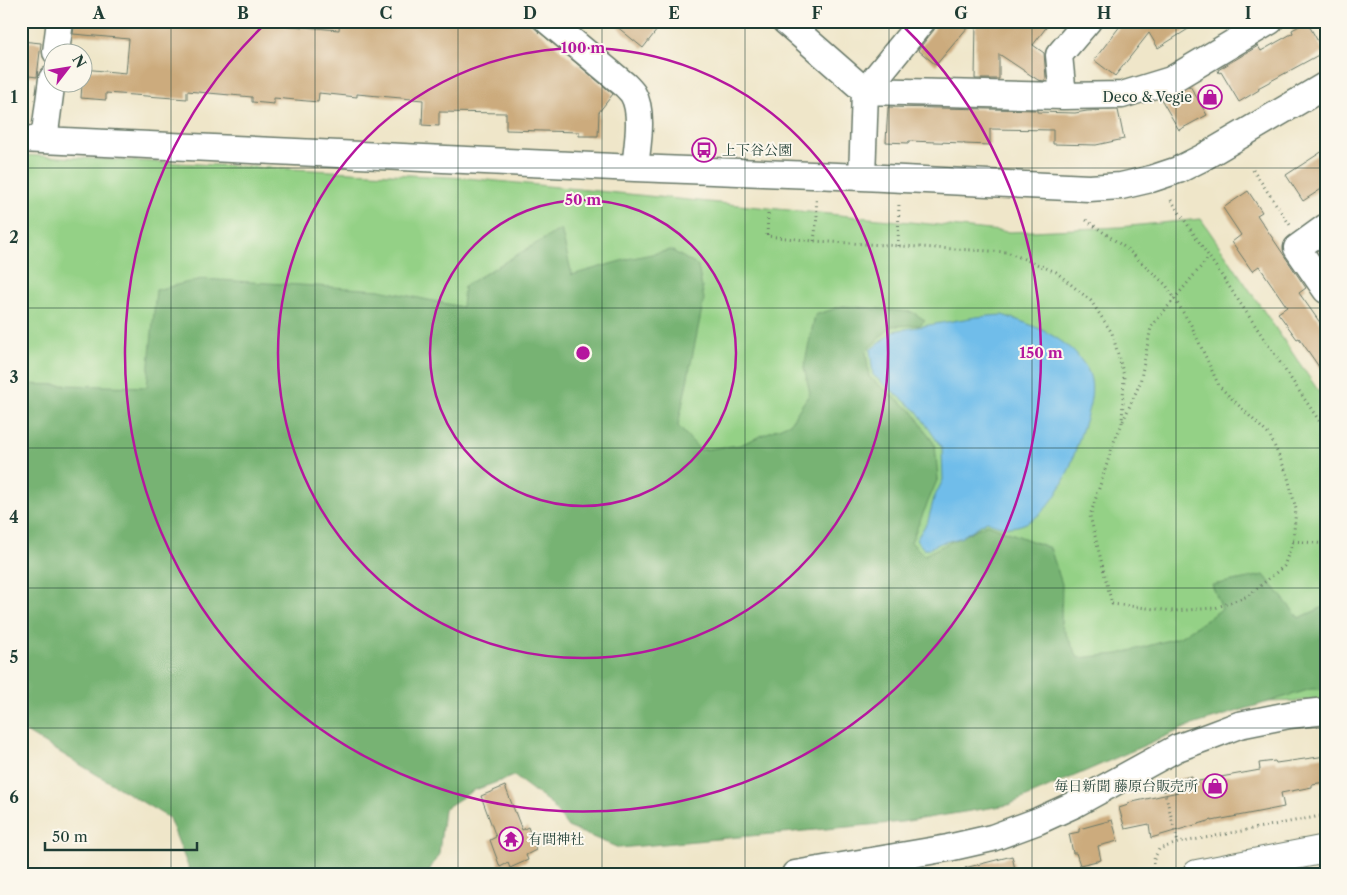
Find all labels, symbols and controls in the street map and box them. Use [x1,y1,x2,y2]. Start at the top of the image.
text: A [92,3,106,23]
text: B [237,3,249,23]
text: C [380,3,392,23]
text: D [523,3,537,23]
text: E [668,3,680,23]
text: F [812,3,823,23]
text: G [954,3,968,23]
text: H [1097,3,1111,23]
text: I [1245,3,1252,23]
text: 100 m [561,38,605,57]
north arrow [42,42,92,92]
text: N [68,51,90,71]
shop icon: Deco & Vegie [1197,84,1223,110]
text: 1 [10,87,18,107]
place label: Deco & Vegie [1102,88,1192,106]
bus stop icon: 上下谷公園 [691,137,717,163]
place label: 上下谷公園 [722,141,792,159]
text: 50 m [565,190,601,209]
text: 2 [9,227,19,247]
text: 150 m [1019,343,1063,362]
centre of rings [574,344,592,362]
text: 3 [9,367,19,387]
text: 4 [9,507,19,527]
text: 5 [10,647,19,667]
shop icon: 毎日新聞 藤原台販売所 [1202,773,1228,799]
place label: 毎日新聞 藤原台販売所 [1054,777,1198,795]
text: 6 [9,787,19,807]
scale bar [45,820,198,852]
temple icon: 有間神社 [498,826,524,852]
text: 50 m [52,827,88,846]
place label: 有間神社 [528,830,584,848]

